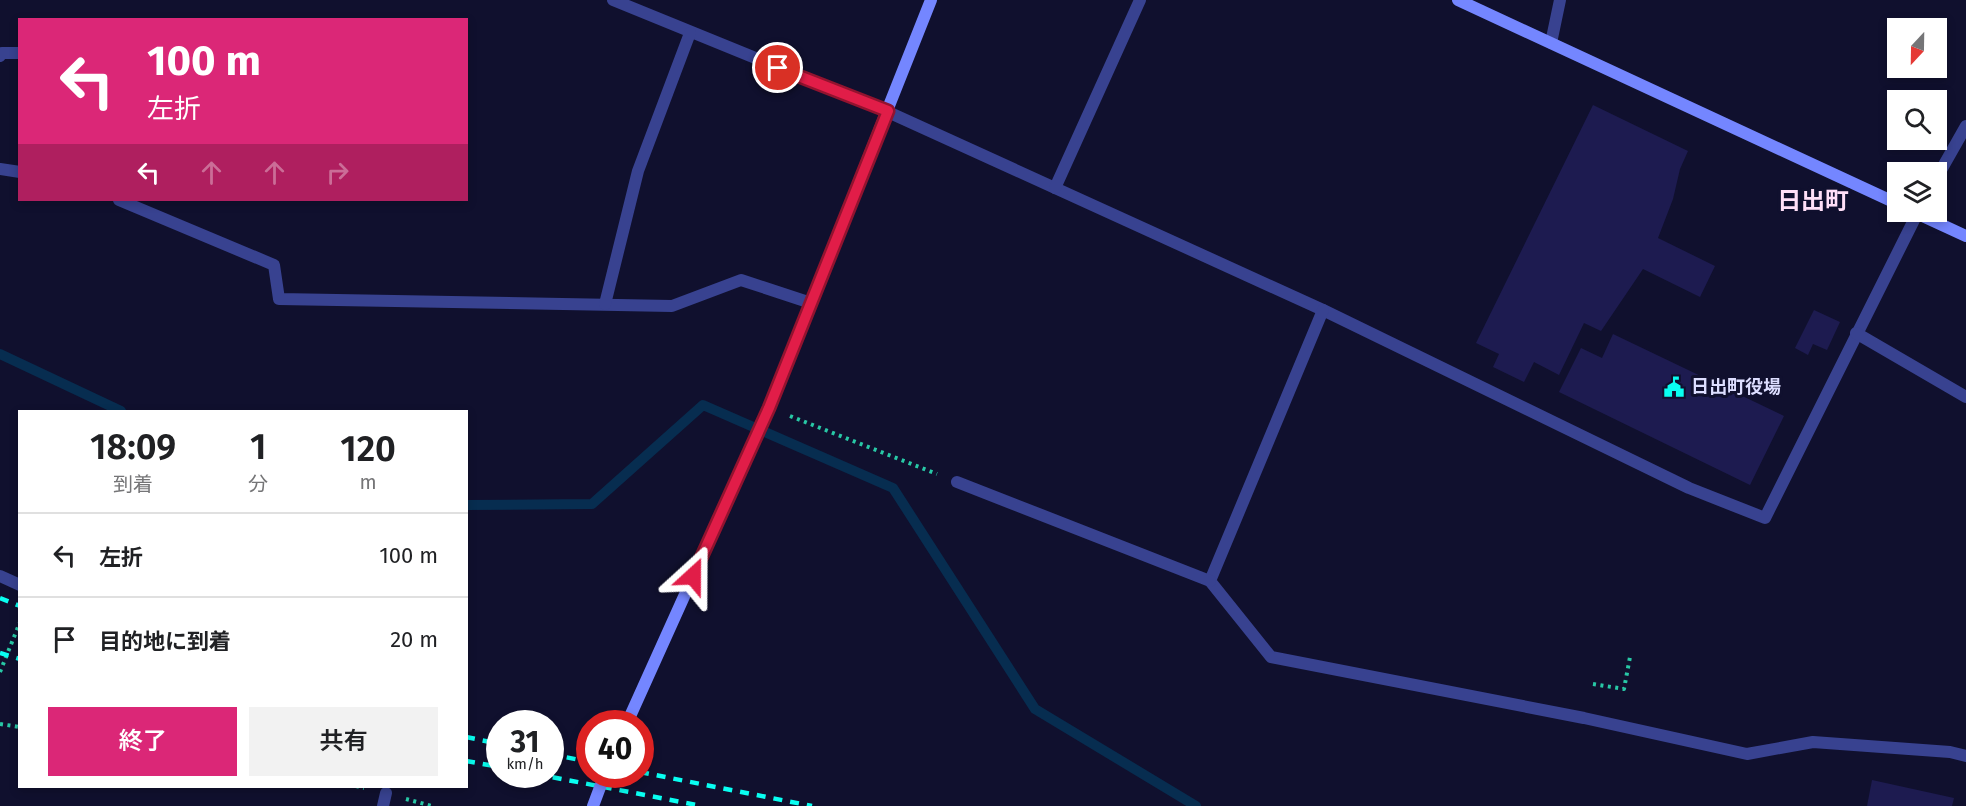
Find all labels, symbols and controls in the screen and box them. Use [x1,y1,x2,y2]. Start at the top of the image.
north arrow [1887,18,1947,78]
map controls [1887,18,1947,222]
text: 100 m [147,36,261,86]
icon: left [48,42,126,120]
pin [752,42,803,93]
icon: arrive [761,51,794,84]
button: search [1887,90,1947,150]
text: 左折 [147,93,201,125]
icon: left [132,156,165,189]
icon: ahead [195,156,228,189]
icon: ahead [258,156,291,189]
icon: right [321,156,354,189]
button: layers [1887,162,1947,222]
district label: 日出町 [1777,187,1849,215]
public building icon: 日出町役場 [1662,375,1686,399]
place label: 日出町役場 [1691,376,1781,398]
text: 18:09 [90,425,176,469]
text: 1 [250,425,266,469]
text: 120 [340,427,396,471]
text: m [360,470,377,494]
text: 到着 [113,472,153,496]
text: 分 [248,472,268,496]
icon: left [48,539,81,572]
text: 100 m [379,542,438,569]
text: 左折 [99,544,143,571]
position arrow [661,544,725,608]
icon: arrive [48,623,81,656]
text: 20 m [390,626,438,653]
text: 目的地に到着 [99,628,231,655]
button: 終了 [48,707,237,776]
button: 共有 [249,707,438,776]
speed limit sign: 40 [576,710,654,788]
text: 31 [511,724,539,760]
text: km/h [506,755,544,773]

